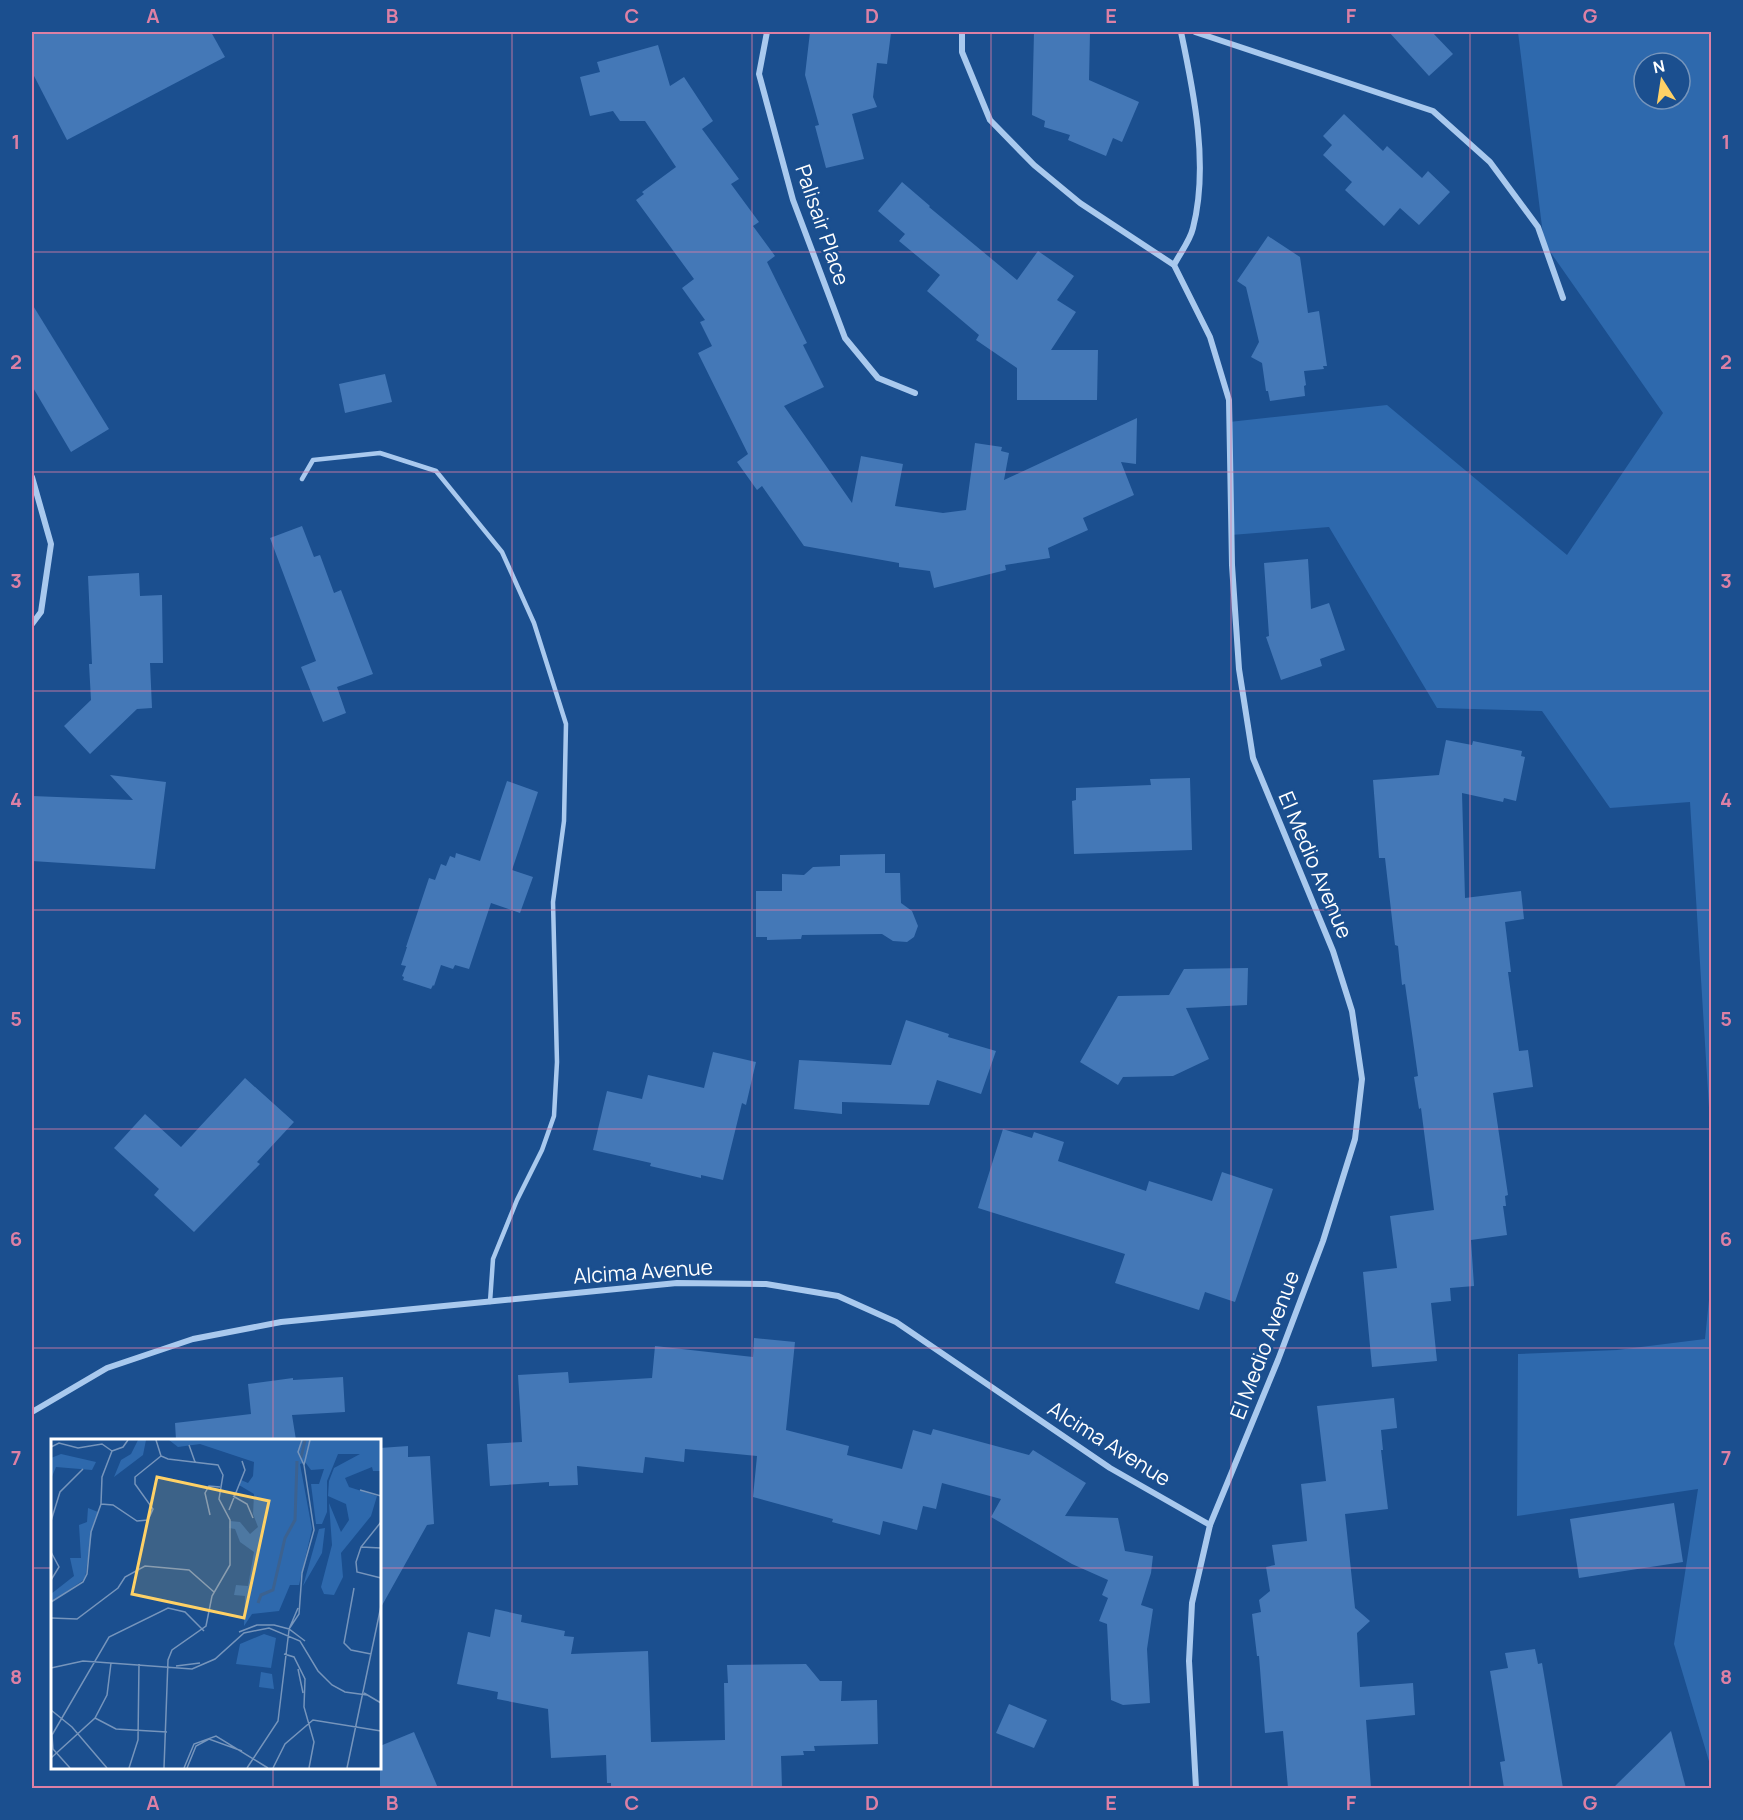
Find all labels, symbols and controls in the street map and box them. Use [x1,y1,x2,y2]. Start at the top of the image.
text: A [146,2,160,29]
text: B [386,2,399,29]
text: C [625,2,639,29]
text: D [865,2,879,29]
text: E [1105,2,1117,29]
text: F [1346,2,1357,29]
text: G [1583,2,1598,29]
north arrow [1632,51,1692,111]
text: N [1651,54,1667,78]
text: 1 [12,128,20,155]
text: 1 [1722,128,1730,155]
street label: Palisair Place [789,161,857,289]
text: 2 [10,348,22,375]
text: 2 [1720,348,1732,375]
text: 3 [10,567,22,594]
text: 3 [1720,567,1732,594]
text: 4 [10,786,22,813]
text: 4 [1720,786,1732,813]
street label: El Medio Avenue [1272,787,1359,942]
text: 5 [10,1005,22,1032]
text: 5 [1720,1005,1732,1032]
text: 6 [10,1225,22,1252]
text: 6 [1720,1225,1732,1252]
street label: Alcima Avenue [572,1252,714,1290]
street label: El Medio Avenue [1223,1266,1305,1423]
street label: Alcima Avenue [1043,1394,1176,1492]
inset map [51,1439,381,1769]
text: 7 [11,1444,21,1471]
text: 7 [1721,1444,1731,1471]
text: 8 [10,1663,22,1690]
text: 8 [1720,1663,1732,1690]
text: A [146,1789,160,1816]
text: B [386,1789,399,1816]
text: C [625,1789,639,1816]
text: D [865,1789,879,1816]
text: E [1105,1789,1117,1816]
text: F [1346,1789,1357,1816]
text: G [1583,1789,1598,1816]

